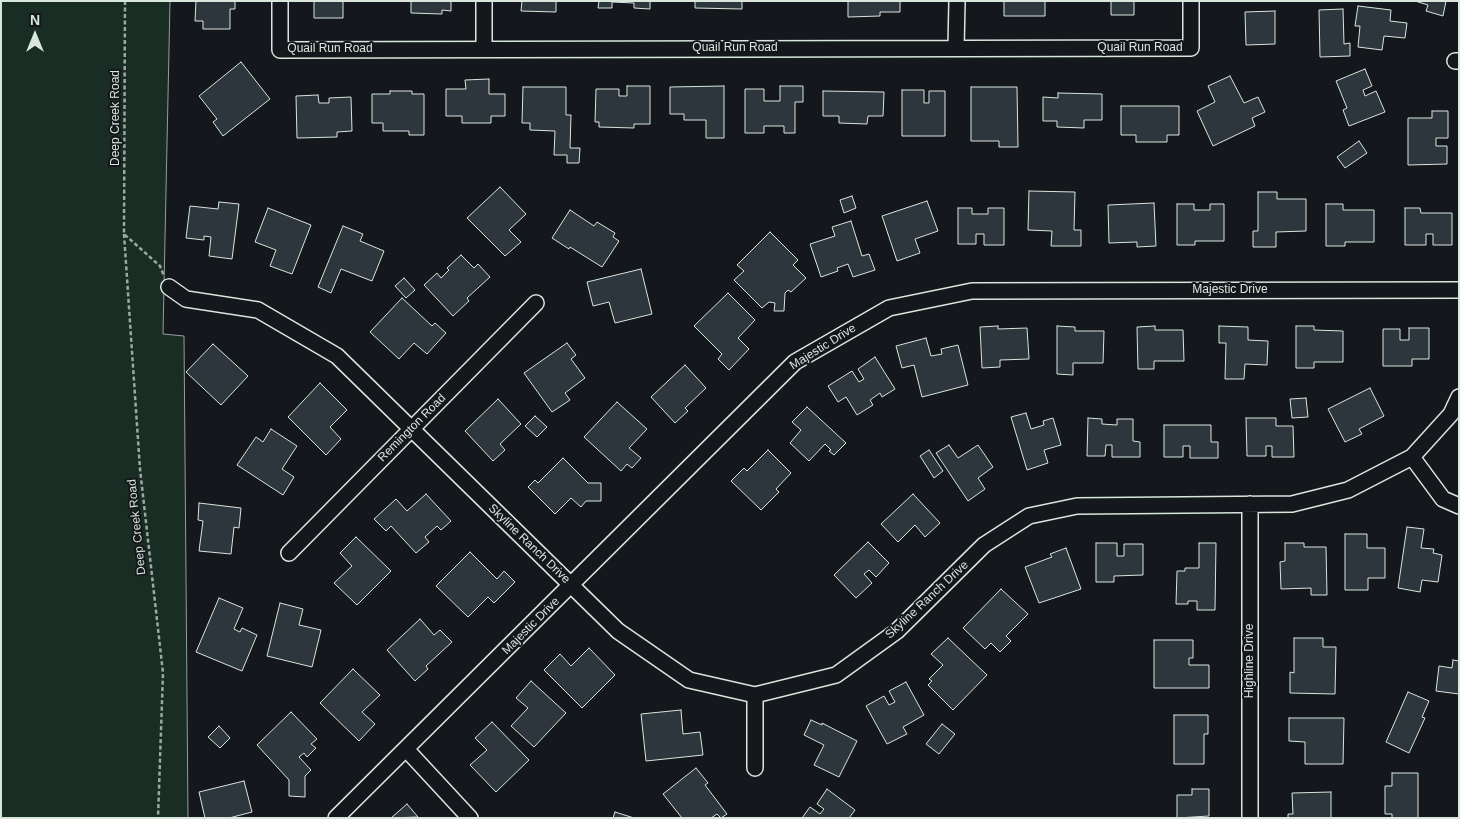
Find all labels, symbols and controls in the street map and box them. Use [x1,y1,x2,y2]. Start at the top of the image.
north arrow [10,10,60,60]
text: N [30,12,40,28]
street label: Quail Run Road [692,41,778,55]
street label: Quail Run Road [1097,41,1183,55]
street label: Quail Run Road [287,42,373,56]
street label: Deep Creek Road [109,70,123,166]
street label: Majestic Drive [1192,283,1268,297]
street label: Majestic Drive [787,321,859,373]
street label: Remington Road [375,391,449,465]
street label: Deep Creek Road [125,478,149,576]
street label: Skyline Ranch Drive [485,501,573,587]
street label: Skyline Ranch Drive [883,558,971,642]
street label: Majestic Drive [499,594,563,658]
street label: Highline Drive [1243,624,1257,698]

